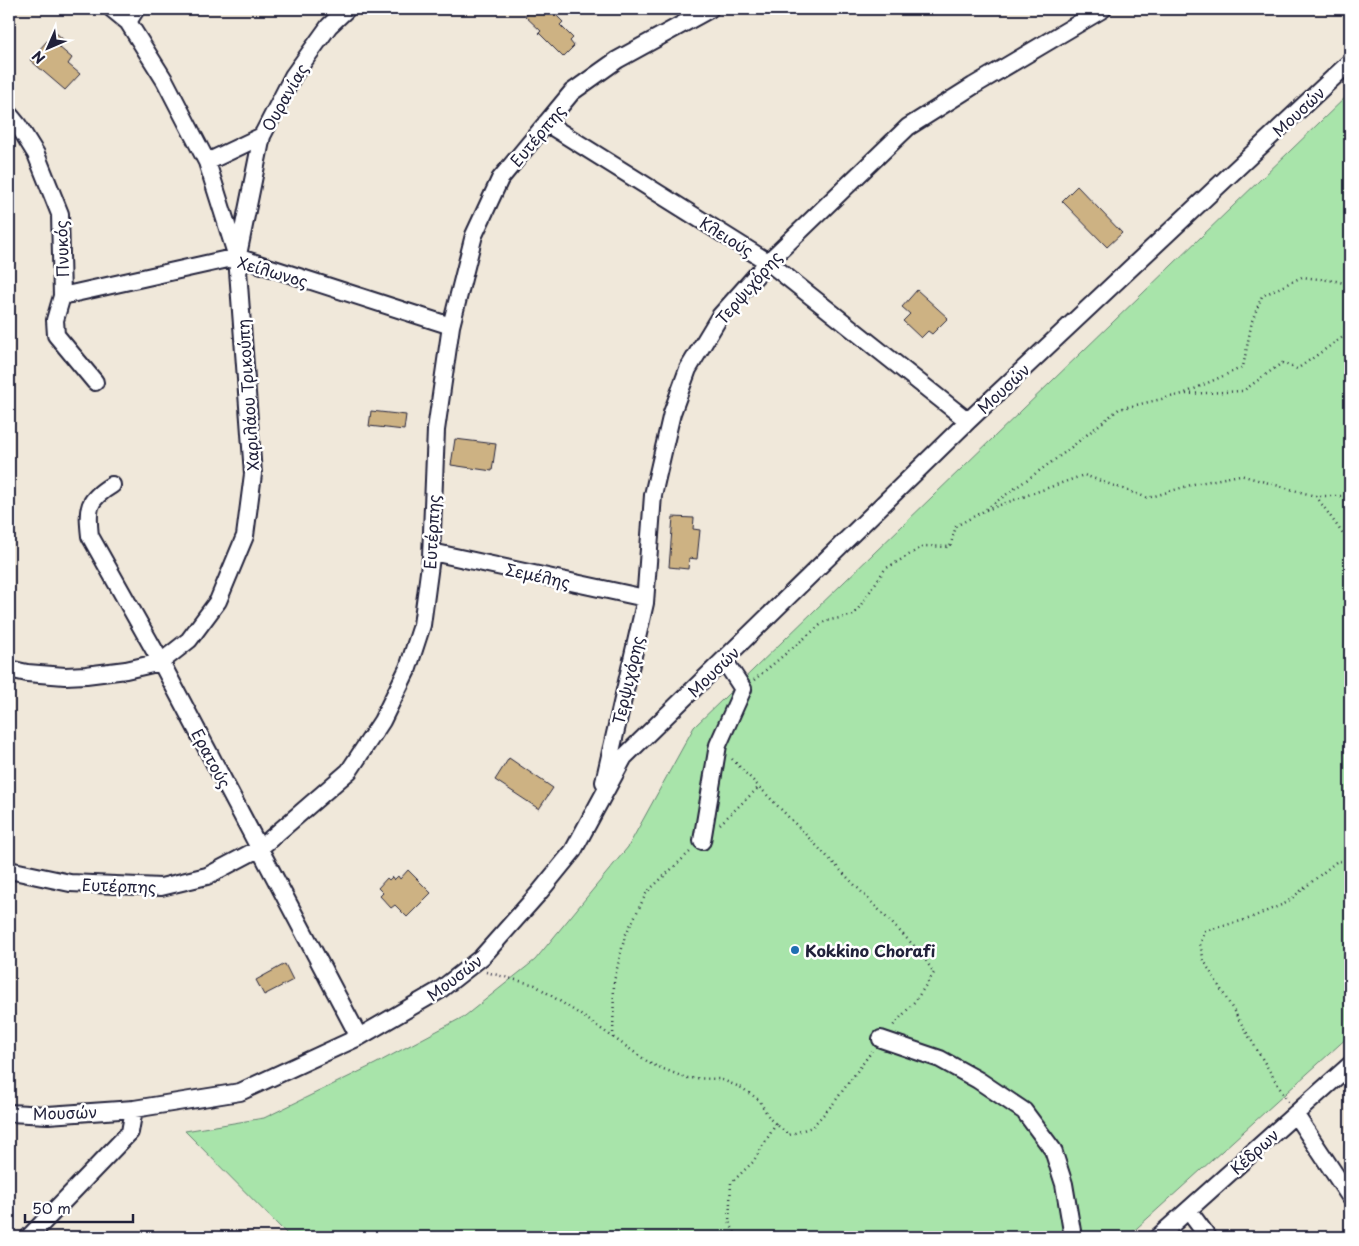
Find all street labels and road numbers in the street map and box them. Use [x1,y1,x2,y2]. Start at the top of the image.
street label: Ουρανίας [255,59,313,135]
street label: Μουσών [1266,80,1330,142]
street label: Ευτέρπης [504,99,570,171]
street label: Κλειούς [696,210,758,262]
street label: Πνυκός [48,220,74,278]
street label: Τερψιχόρης [709,245,787,329]
street label: Χείλωνος [235,250,311,292]
street label: Χαριλάου Τρικούπη [230,318,264,472]
street label: Μουσών [971,357,1035,419]
street label: Ευτέρπης [417,494,445,570]
street label: Σεμέλης [504,556,572,594]
street label: Τερψιχόρης [605,633,649,727]
street label: Μουσών [682,640,744,702]
street label: Ερατούς [186,724,238,792]
street label: Ευτέρπης [81,872,157,898]
street label: Μουσών [421,948,487,1006]
street label: Μουσών [32,1099,98,1125]
street label: Κέδρων [1224,1122,1284,1180]

